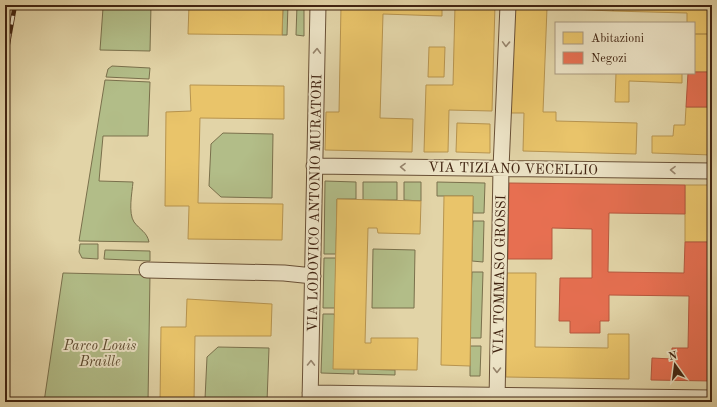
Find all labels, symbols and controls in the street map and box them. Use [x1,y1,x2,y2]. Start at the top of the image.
legend [555,22,695,74]
text: Abitazioni [591,33,644,45]
one-way arrow [502,41,510,47]
one-way arrow [313,48,321,54]
text: Negozi [591,53,627,65]
street label: VIA LODOVICO ANTONIO MURATORI [306,74,324,332]
street label: VIA TIZIANO VECELLIO [428,161,598,177]
one-way arrow [400,163,406,171]
one-way arrow [670,166,676,174]
street label: VIA TOMMASO GROSSI [492,195,508,355]
park label: Parco Louis Braille [63,339,137,369]
north arrow [655,345,695,385]
text: N [668,350,679,363]
one-way arrow [307,360,315,366]
one-way arrow [493,367,502,373]

